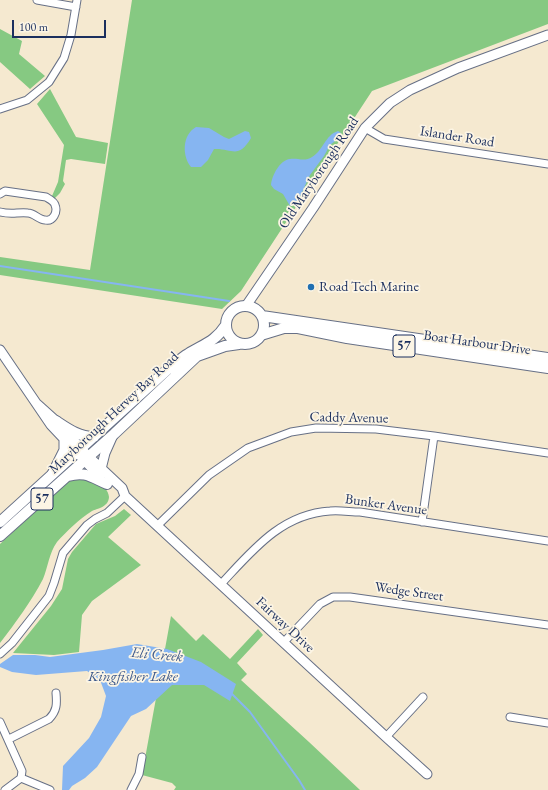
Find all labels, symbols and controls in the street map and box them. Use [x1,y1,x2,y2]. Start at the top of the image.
scale bar [14,12,108,38]
text: 100 m [19,19,48,35]
street label: Old Maryborough Road [275,114,363,232]
street label: Islander Road [419,123,495,151]
place label: Road Tech Marine [319,279,419,295]
marker: Road Tech Marine [306,282,316,292]
street label: Boat Harbour Drive [422,327,532,359]
road number: 57 [393,335,415,357]
street label: Maryborough Hervey Bay Road [46,348,182,478]
street label: Caddy Avenue [309,409,389,427]
road number: 57 [31,488,53,510]
street label: Bunker Avenue [344,491,428,519]
street label: Wedge Street [374,579,444,605]
street label: Fairway Drive [252,594,318,656]
water label: Eli Creek [130,644,184,666]
water label: Kingfisher Lake [88,668,178,686]

